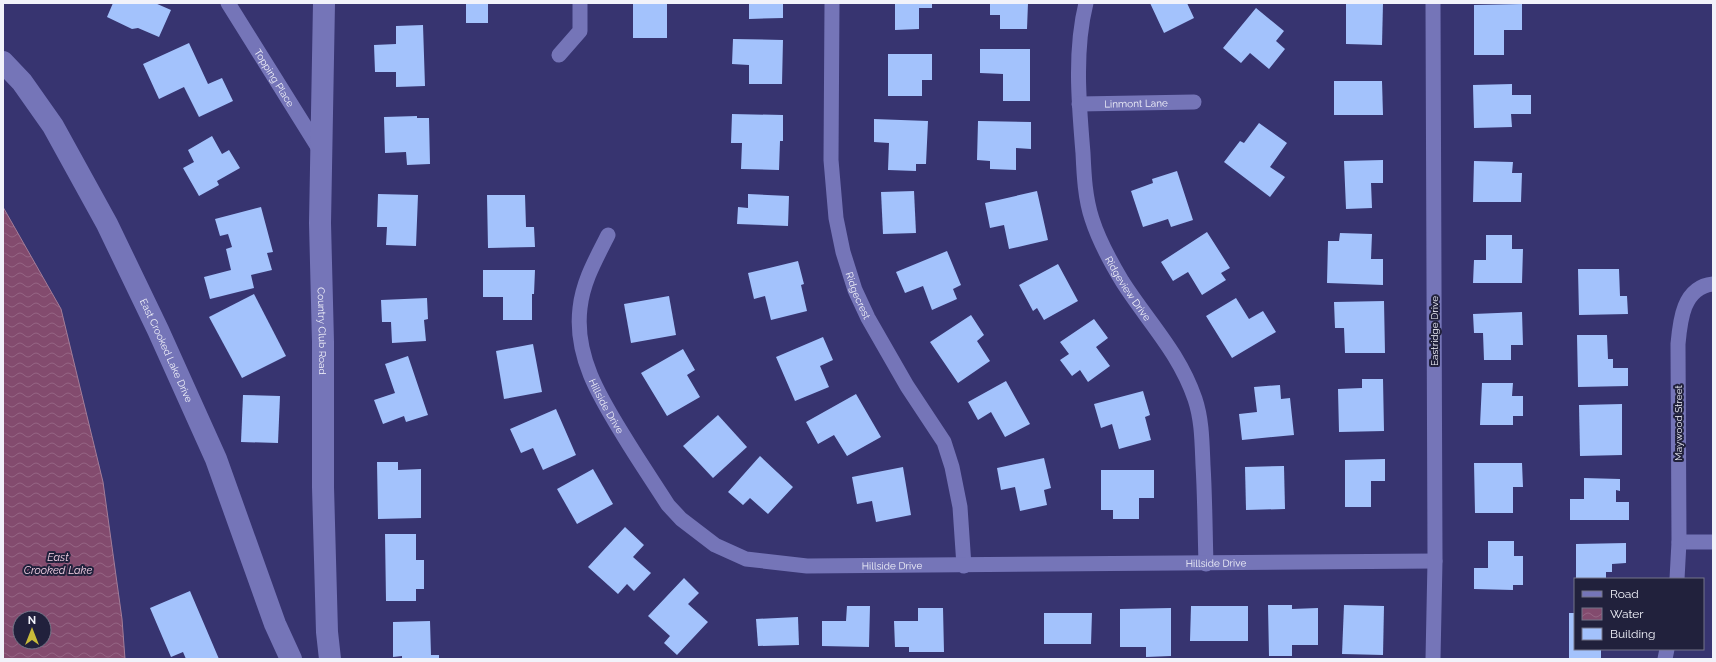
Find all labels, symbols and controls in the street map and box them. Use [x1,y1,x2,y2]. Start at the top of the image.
street label: Topping Place [252,47,296,109]
street label: Linmont Lane [1104,97,1168,110]
street label: Ridgeview Drive [1103,254,1153,323]
street label: Ridgecrest [844,271,873,321]
street label: Country Club Road [316,287,328,375]
street label: Eastridge Drive [1429,296,1440,366]
street label: East Crooked Lake Drive [138,297,195,404]
street label: Hillside Drive [587,377,626,436]
street label: Maywood Street [1673,384,1684,461]
water label: East Crooked Lake [24,551,92,577]
street label: Hillside Drive [1186,558,1246,569]
street label: Hillside Drive [862,560,922,572]
legend [1574,578,1704,650]
text: Road [1610,587,1639,601]
text: Water [1610,607,1644,621]
north arrow [12,610,52,650]
text: N [28,614,36,627]
text: Building [1610,627,1656,641]

